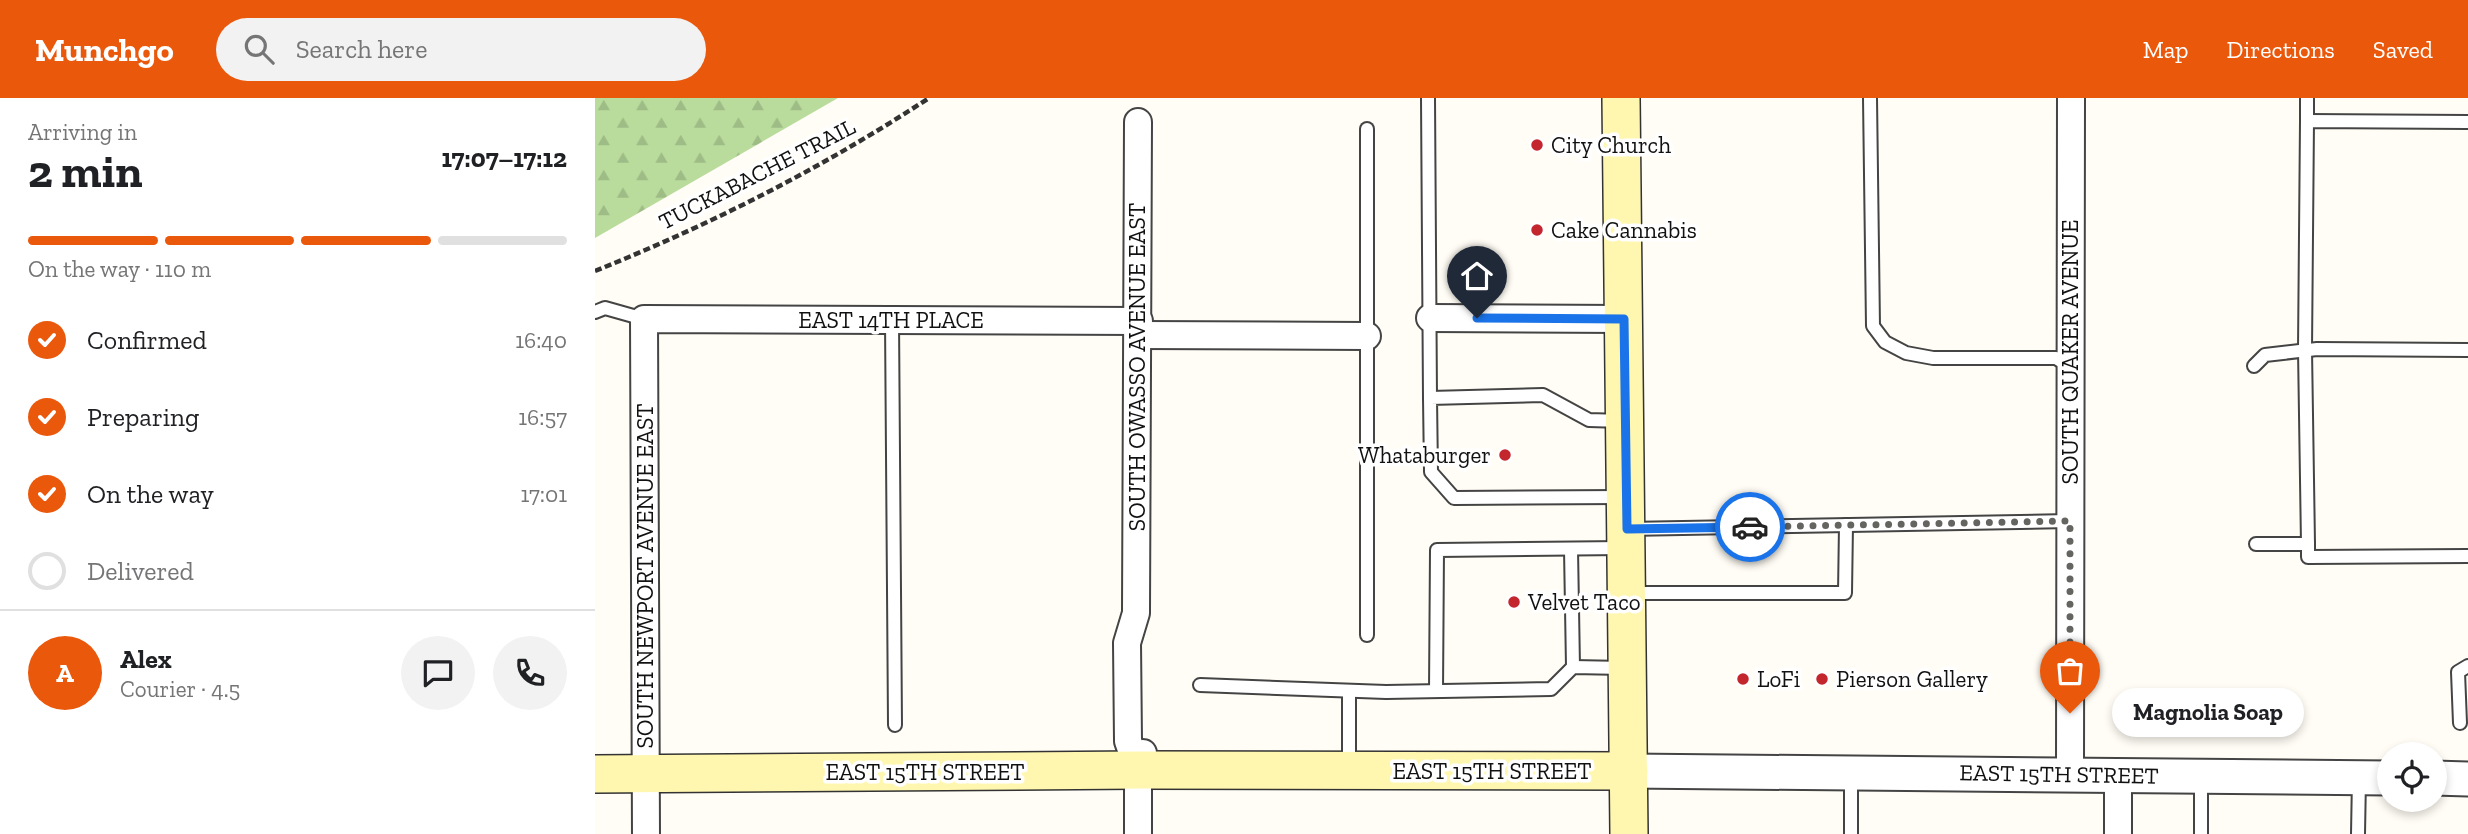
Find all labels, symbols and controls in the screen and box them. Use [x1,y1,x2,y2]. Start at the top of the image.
search box [216,18,706,81]
text: Munchgo [35,30,174,69]
icon: search [240,30,278,68]
text: Search here [296,33,427,65]
text: Map [2143,35,2189,64]
text: Directions [2227,35,2335,64]
text: Saved [2373,35,2433,64]
street label: TUCKABACHE TRAIL [654,112,860,236]
text: Arriving in [28,118,137,146]
place label: City Church [1551,131,1671,159]
marker: City Church [1529,137,1545,153]
text: 17:07–17:12 [441,142,567,174]
text: 2 min [28,144,143,199]
street label: SOUTH OWASSO AVENUE EAST [1123,203,1151,531]
place label: Cake Cannabis [1551,216,1697,244]
street label: SOUTH QUAKER AVENUE [2056,219,2084,485]
marker: Cake Cannabis [1529,222,1545,238]
pin [1447,246,1507,318]
text: On the way · 110 m [28,255,211,283]
icon: home [1458,257,1496,295]
street label: EAST 14TH PLACE [798,306,984,334]
icon: check [28,321,66,359]
text: Confirmed [87,324,207,356]
text: 16:40 [515,326,567,354]
icon: check [28,398,66,436]
text: Preparing [87,401,199,433]
text: 16:57 [518,403,567,431]
street label: SOUTH NEWPORT AVENUE EAST [631,403,659,749]
place label: Whataburger [1358,441,1491,469]
marker: Whataburger [1497,447,1513,463]
icon: check [28,475,66,513]
text: On the way [87,478,214,510]
text: 17:01 [520,480,567,508]
courier [1715,492,1785,562]
icon: car [1731,508,1769,546]
text: Delivered [87,555,194,587]
place label: Velvet Taco [1527,588,1641,616]
marker: Velvet Taco [1506,594,1522,610]
button: chat [401,636,475,710]
button: phone [493,636,567,710]
pin [2040,641,2100,713]
text: Alex [120,643,172,675]
icon: bag [2051,652,2089,690]
text: A [56,657,74,689]
place label: LoFi [1757,665,1800,693]
place label: Pierson Gallery [1836,665,1988,693]
marker: LoFi [1735,671,1751,687]
marker: Pierson Gallery [1814,671,1830,687]
text: Courier · 4.5 [120,675,240,703]
callout: Magnolia Soap [2112,688,2305,738]
text: Magnolia Soap [2133,698,2283,726]
map controls [2377,742,2447,812]
button: locate [2377,742,2447,812]
street label: EAST 15TH STREET [1392,757,1592,785]
street label: EAST 15TH STREET [825,758,1025,786]
street label: EAST 15TH STREET [1959,758,2159,790]

